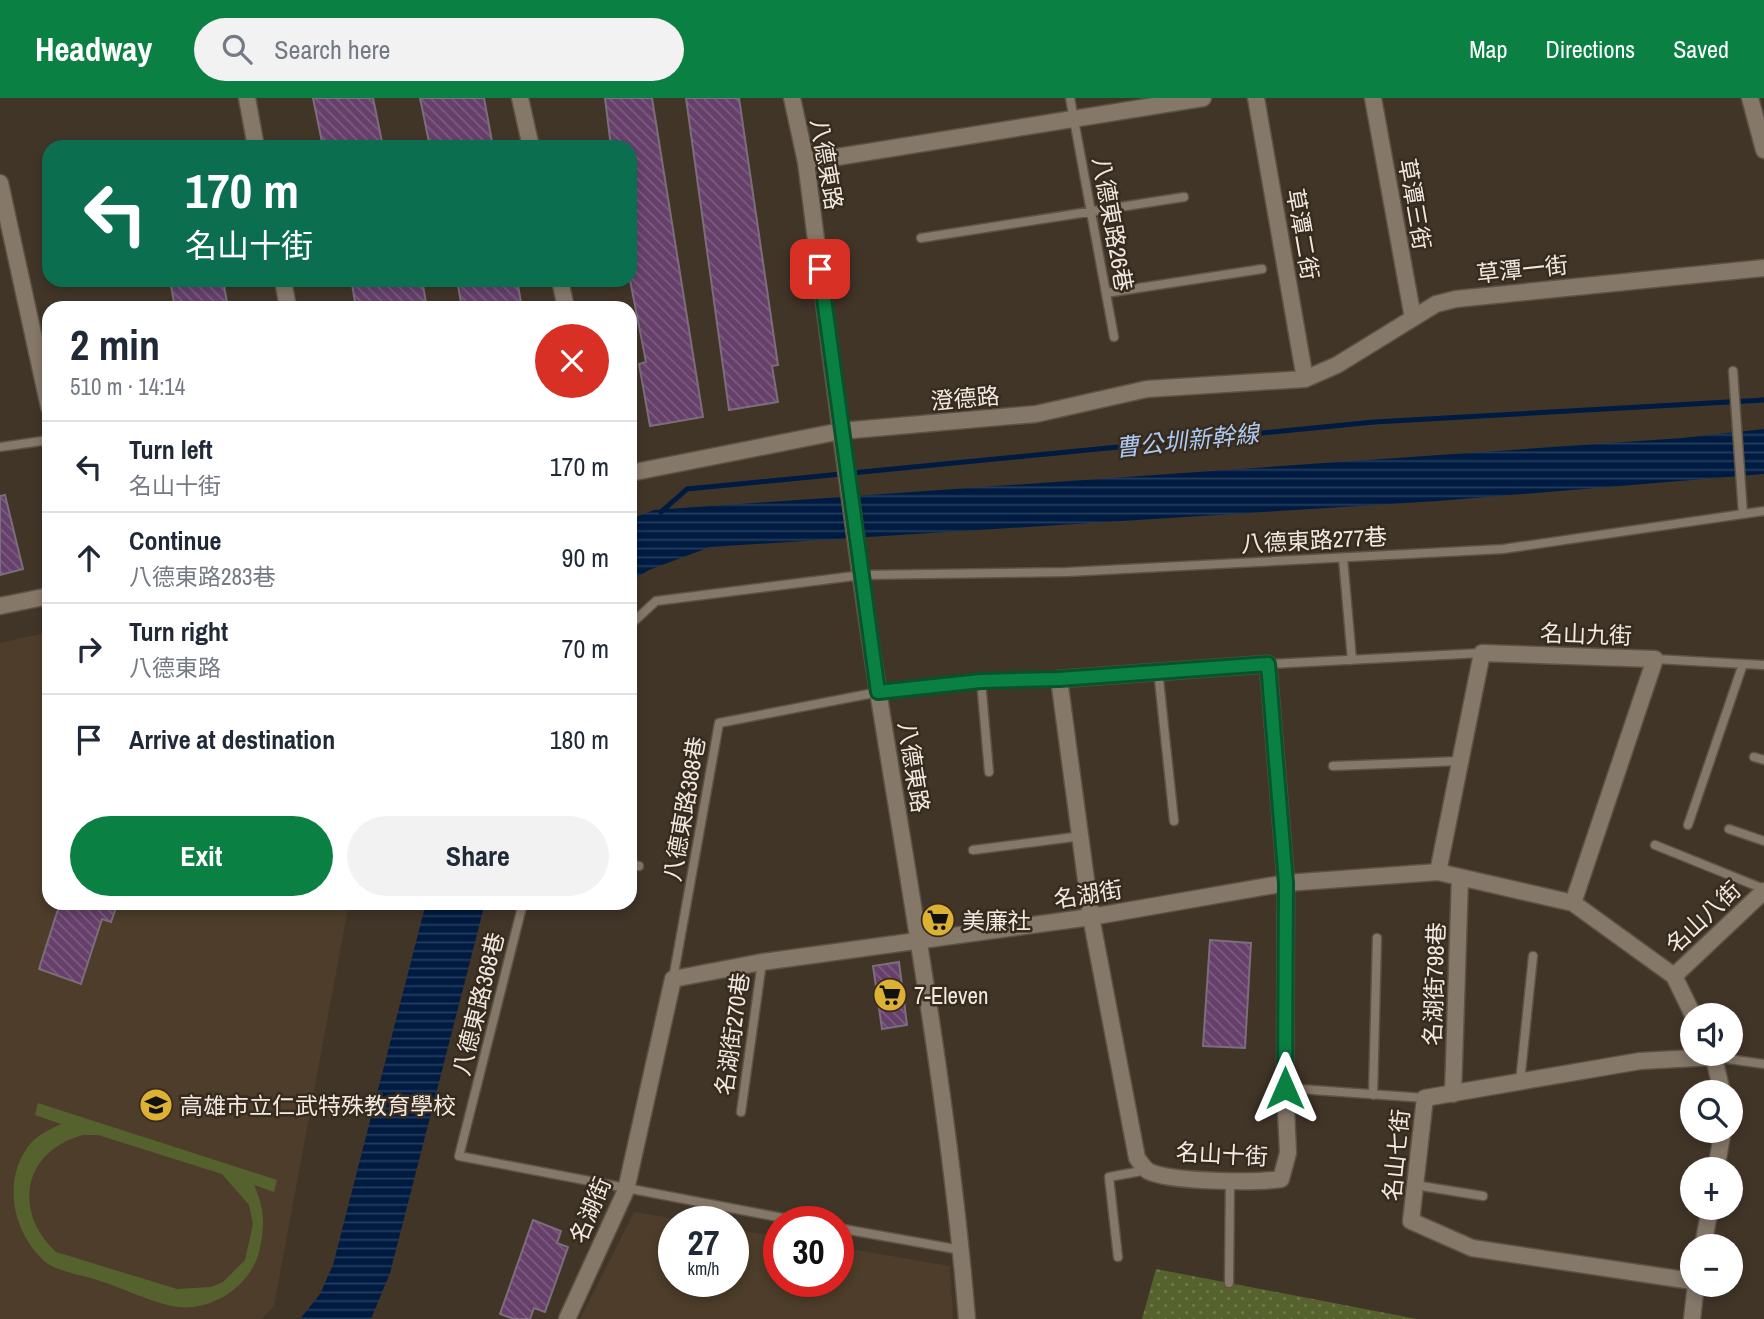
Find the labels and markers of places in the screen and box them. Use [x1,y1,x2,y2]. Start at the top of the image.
pin [790,239,850,299]
supermarket icon: 美廉社 [919,901,957,939]
place label: 美廉社 [962,905,1031,936]
supermarket icon: 7-Eleven [871,976,909,1014]
place label: 7-Eleven [914,980,988,1011]
school or university icon: 高雄市立仁武特殊教育學校 [137,1086,175,1124]
place label: 高雄市立仁武特殊教育學校 [180,1090,456,1121]

